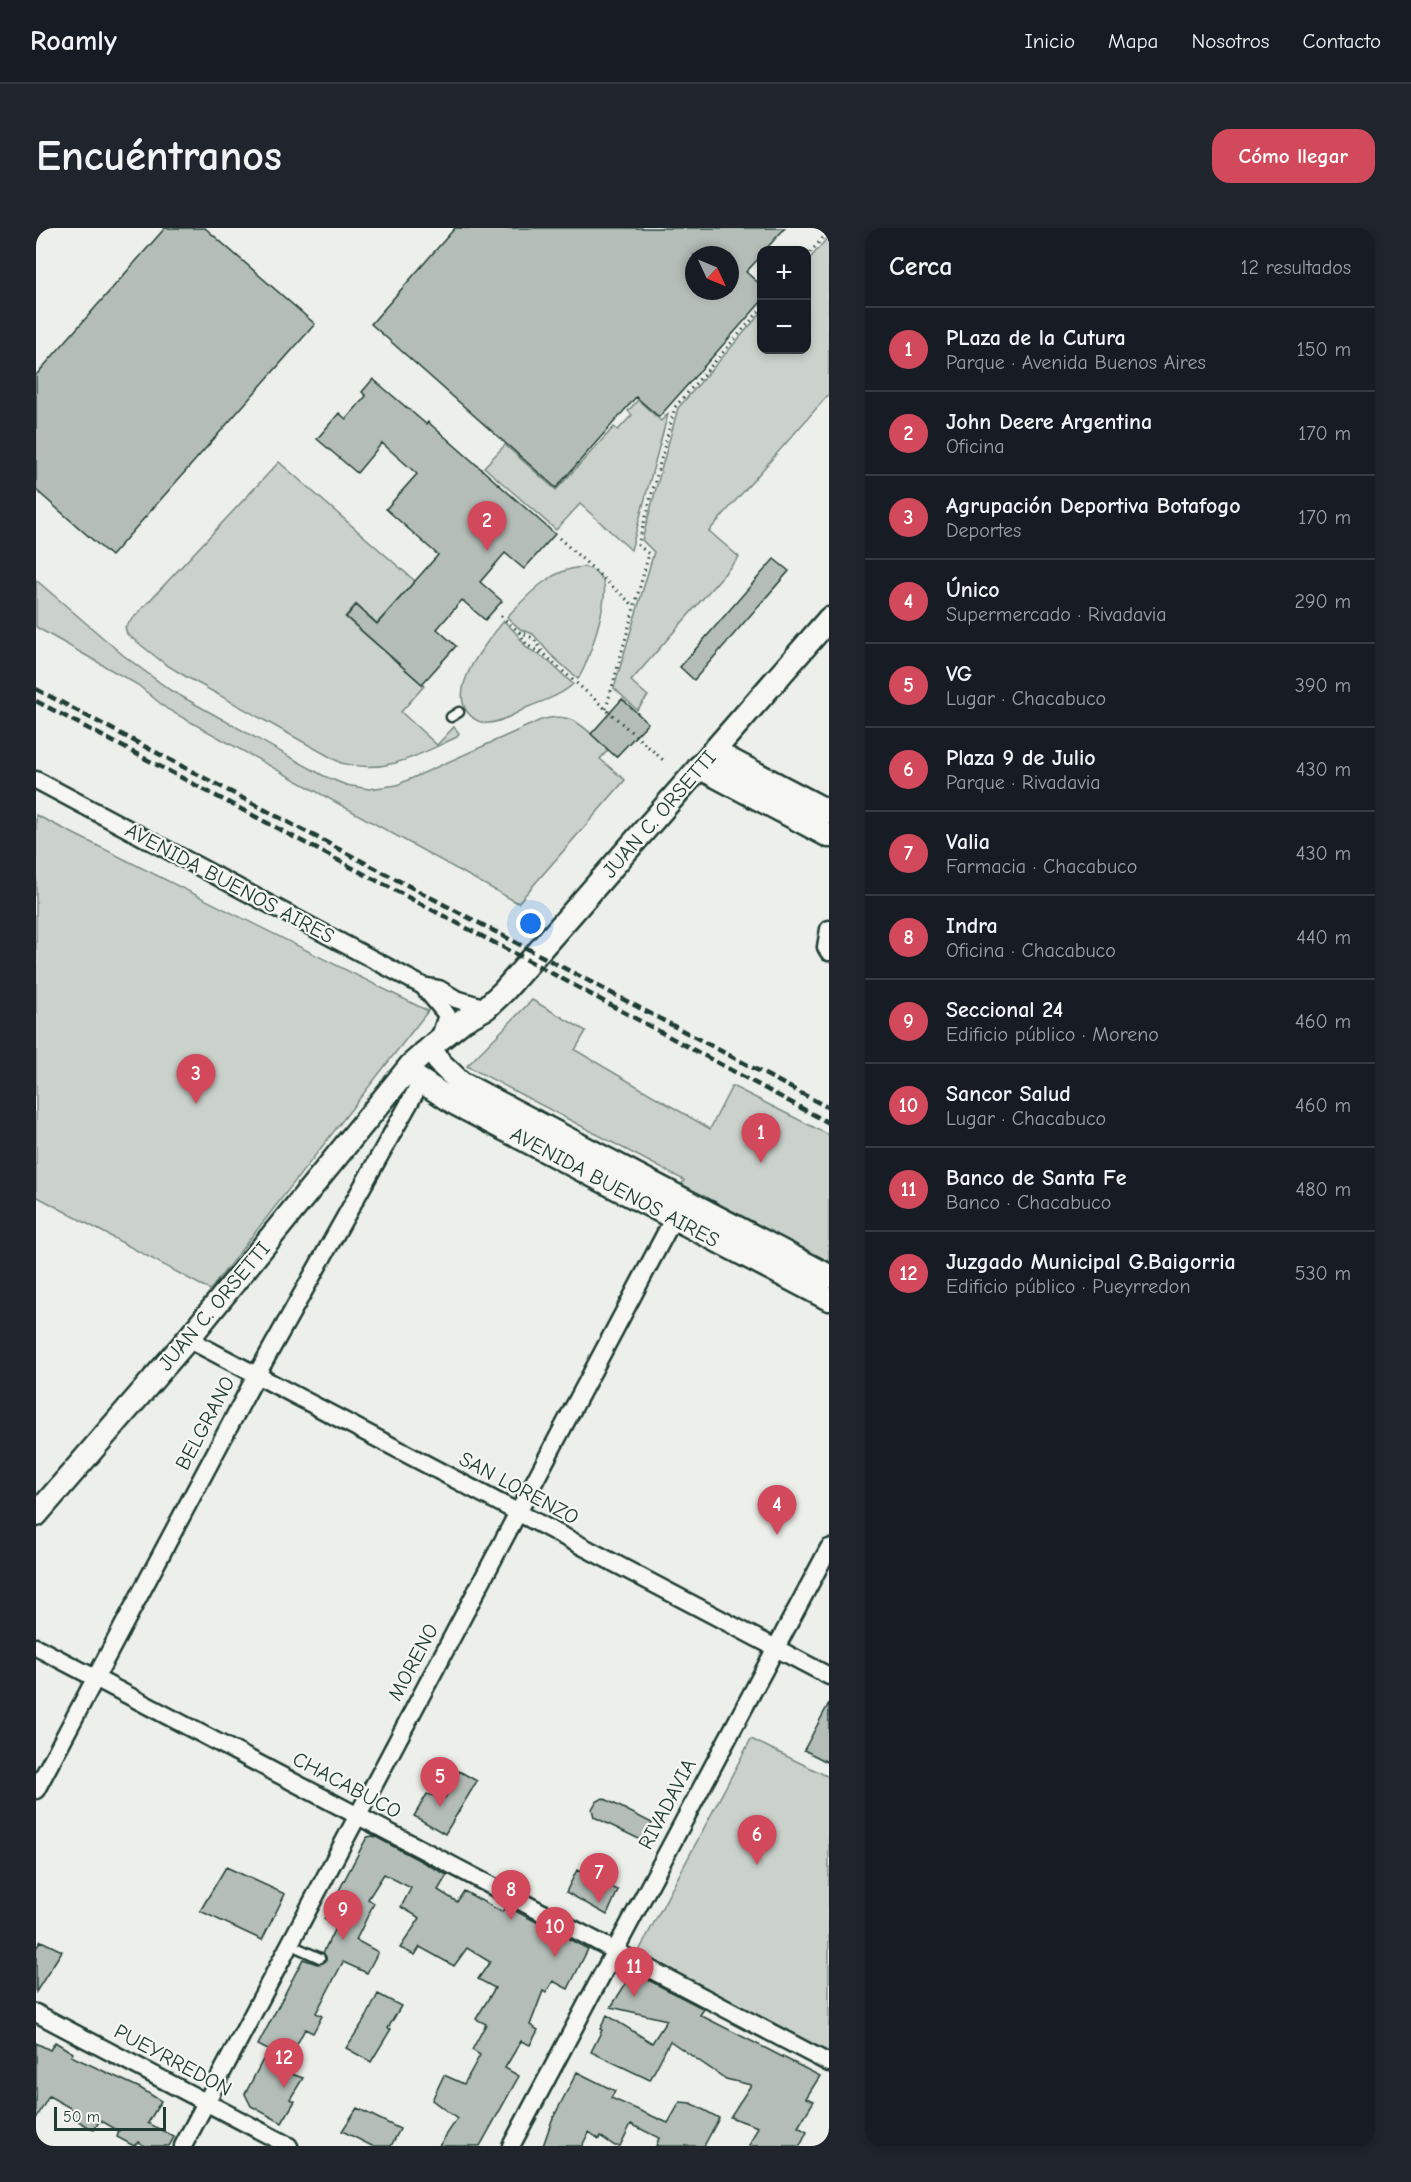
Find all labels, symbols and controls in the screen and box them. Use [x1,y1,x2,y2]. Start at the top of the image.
text: Roamly [30,25,117,57]
text: Inicio [1024,29,1075,53]
text: Mapa [1108,29,1158,53]
text: Nosotros [1191,29,1270,53]
text: Contacto [1303,29,1381,53]
button: Cómo llegar [1212,129,1375,183]
text: Encuéntranos [36,132,282,181]
north arrow [685,246,739,300]
map controls [757,246,811,354]
button: + [757,246,811,300]
text: Cerca [889,252,953,282]
text: 12 resultados [1241,256,1351,279]
button: − [757,300,811,354]
text: PLaza de la Cutura [946,325,1126,351]
text: 1 [905,338,912,361]
text: 150 m [1297,338,1351,361]
text: Parque · Avenida Buenos Aires [946,351,1206,374]
text: John Deere Argentina [946,409,1152,435]
text: 2 [904,422,913,445]
text: 170 m [1298,422,1351,445]
text: Oficina [946,435,1005,458]
text: Agrupación Deportiva Botafogo [946,493,1241,519]
pin: 2 [468,502,506,551]
text: 3 [904,506,913,529]
text: 170 m [1298,506,1351,529]
text: Deportes [946,519,1021,542]
text: Único [946,577,1000,603]
text: 4 [904,590,913,613]
text: 290 m [1295,590,1351,613]
text: Supermercado · Rivadavia [946,603,1167,626]
text: VG [946,661,972,687]
text: 5 [903,674,914,697]
text: 390 m [1295,674,1351,697]
text: Lugar · Chacabuco [946,687,1106,710]
street label: JUAN C. ORSETTI [597,745,721,883]
text: Plaza 9 de Julio [946,745,1096,771]
text: 6 [903,758,914,781]
text: 430 m [1296,758,1351,781]
text: Parque · Rivadavia [946,771,1101,794]
street label: AVENIDA BUENOS AIRES [122,818,338,948]
text: Valia [946,829,990,855]
text: 7 [904,842,913,865]
text: 430 m [1296,842,1351,865]
text: Farmacia · Chacabuco [946,855,1137,878]
your location [516,909,545,938]
text: Indra [946,913,998,939]
text: 8 [903,926,914,949]
text: 440 m [1296,926,1351,949]
text: Oficina · Chacabuco [946,939,1116,962]
text: Seccional 24 [946,997,1063,1023]
text: 9 [903,1010,914,1033]
text: 460 m [1295,1010,1351,1033]
text: Edificio público · Moreno [946,1023,1159,1046]
pin: 3 [176,1054,216,1104]
text: Sancor Salud [946,1081,1071,1107]
text: 10 [899,1094,918,1117]
text: 460 m [1295,1094,1351,1117]
text: Lugar · Chacabuco [946,1107,1106,1130]
pin: 1 [742,1114,780,1163]
street label: AVENIDA BUENOS AIRES [507,1122,723,1252]
text: Banco de Santa Fe [946,1165,1127,1191]
text: 11 [901,1178,916,1201]
text: 480 m [1296,1178,1351,1201]
text: Banco · Chacabuco [946,1191,1111,1214]
street label: JUAN C. ORSETTI [153,1237,275,1375]
text: Juzgado Municipal G.Baigorria [946,1249,1236,1275]
text: 12 [900,1262,917,1285]
text: 530 m [1295,1262,1351,1285]
text: Edificio público · Pueyrredon [946,1275,1190,1298]
street label: BELGRANO [170,1372,240,1474]
street label: SAN LORENZO [455,1446,583,1530]
pin: 4 [758,1486,796,1535]
street label: MORENO [383,1619,443,1705]
street label: CHACABUCO [289,1746,405,1824]
street label: RIVADAVIA [633,1755,701,1853]
pin: 5 [420,1758,460,1807]
pin: 6 [738,1816,776,1865]
pin: 7 [580,1854,618,1903]
pin: 8 [492,1870,530,1920]
pin: 9 [324,1890,362,1940]
pin: 10 [536,1908,574,1957]
pin: 11 [614,1948,654,1997]
street label: PUEYRREDON [110,2019,236,2101]
pin: 12 [264,2038,304,2088]
scale bar [54,2104,166,2132]
text: 50 m [63,2108,100,2126]

